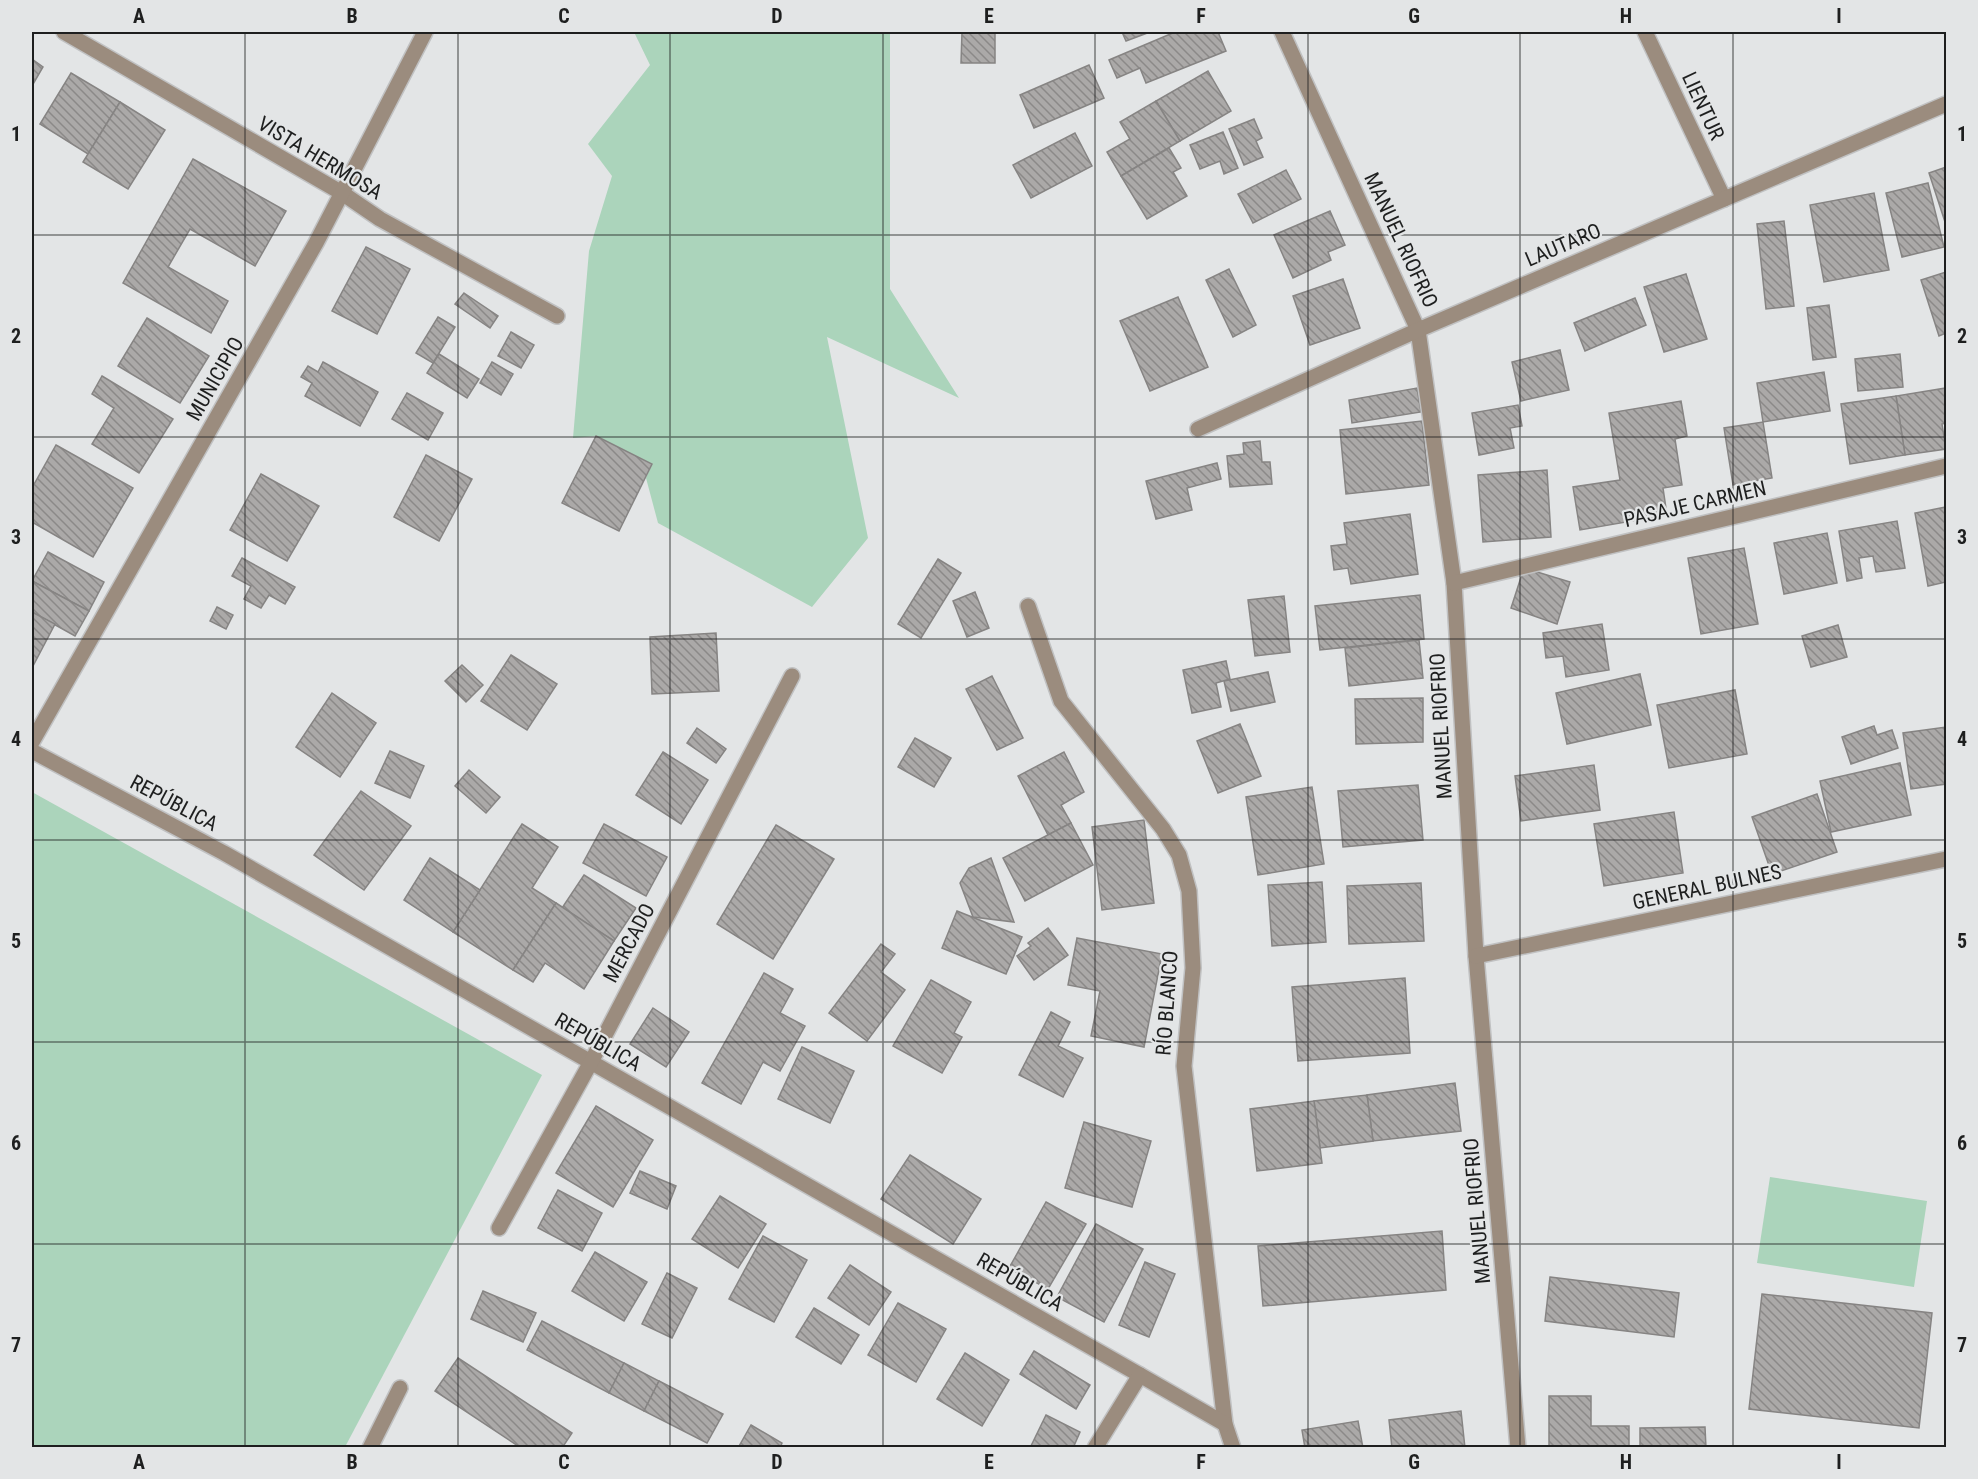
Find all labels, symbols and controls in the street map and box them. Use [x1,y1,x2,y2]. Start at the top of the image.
text: A [133,4,145,28]
text: B [346,4,358,28]
text: C [558,4,570,28]
text: D [771,4,783,28]
text: E [984,4,994,28]
text: F [1196,4,1206,28]
text: G [1408,4,1420,28]
text: H [1620,4,1632,28]
text: I [1836,4,1842,28]
street label: LIENTUR [1677,68,1729,144]
street label: VISTA HERMOSA [253,111,387,205]
text: 1 [11,122,21,146]
text: 1 [1957,122,1967,146]
street label: MANUEL RIOFRIO [1359,169,1443,311]
street label: LAUTARO [1522,218,1604,272]
text: 2 [11,324,21,348]
text: 2 [1957,324,1967,348]
street label: MUNICIPIO [181,333,249,425]
street label: PASAJE CARMEN [1622,476,1768,532]
text: 3 [11,525,21,549]
text: 3 [1957,525,1967,549]
street label: MANUEL RIOFRIO [1425,652,1457,800]
text: 4 [11,727,21,751]
text: 4 [1957,727,1967,751]
street label: REPÚBLICA [126,770,222,836]
street label: GENERAL BULNES [1630,859,1784,915]
street label: MERCADO [598,899,660,987]
text: 5 [11,929,21,953]
text: 5 [1957,929,1967,953]
street label: RÍO BLANCO [1151,950,1183,1056]
street label: REPÚBLICA [551,1008,645,1076]
text: 6 [11,1131,21,1155]
text: 6 [1957,1131,1967,1155]
street label: MANUEL RIOFRIO [1459,1137,1495,1285]
street label: REPÚBLICA [973,1248,1067,1316]
text: 7 [11,1333,21,1357]
text: 7 [1957,1333,1967,1357]
text: A [133,1450,145,1474]
text: B [346,1450,358,1474]
text: C [558,1450,570,1474]
text: D [771,1450,783,1474]
text: E [984,1450,994,1474]
text: F [1196,1450,1206,1474]
text: G [1408,1450,1420,1474]
text: H [1620,1450,1632,1474]
text: I [1836,1450,1842,1474]

